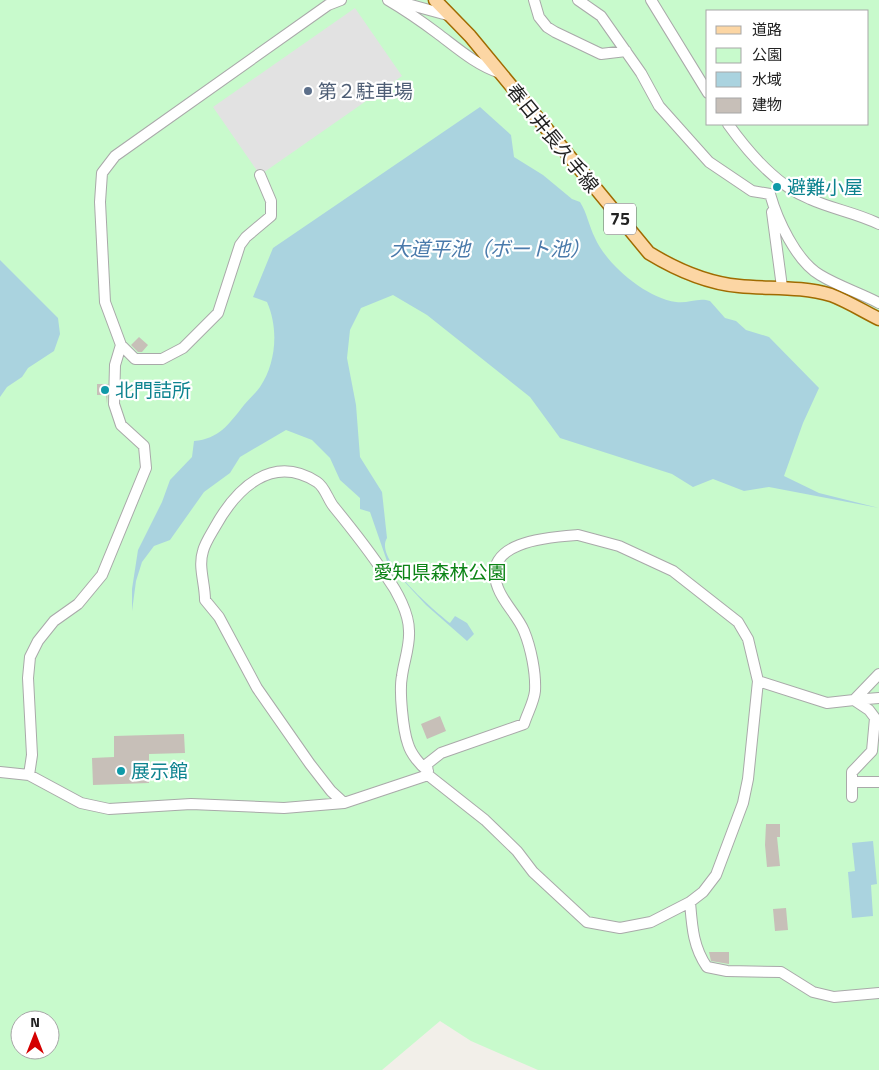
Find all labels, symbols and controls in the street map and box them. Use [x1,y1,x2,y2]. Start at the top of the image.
legend [706,10,869,125]
text: 道路 [752,18,782,41]
text: 公園 [752,43,782,66]
text: 水域 [752,68,782,91]
place label: 第２駐車場 [318,76,413,105]
street label: 春日井長久手線 [500,77,607,198]
marker: 第２駐車場 [302,85,314,97]
text: 建物 [752,93,782,116]
place label: 避難小屋 [787,172,863,201]
marker: 避難小屋 [771,181,783,193]
road number: 75 [604,203,636,234]
water label: 大道平池（ボート池） [390,233,590,264]
place label: 北門詰所 [115,375,191,404]
marker: 北門詰所 [99,384,111,396]
park label: 愛知県森林公園 [373,557,507,586]
place label: 展示館 [131,756,188,785]
marker: 展示館 [115,765,127,777]
north arrow [10,1010,60,1060]
text: N [30,1011,40,1032]

